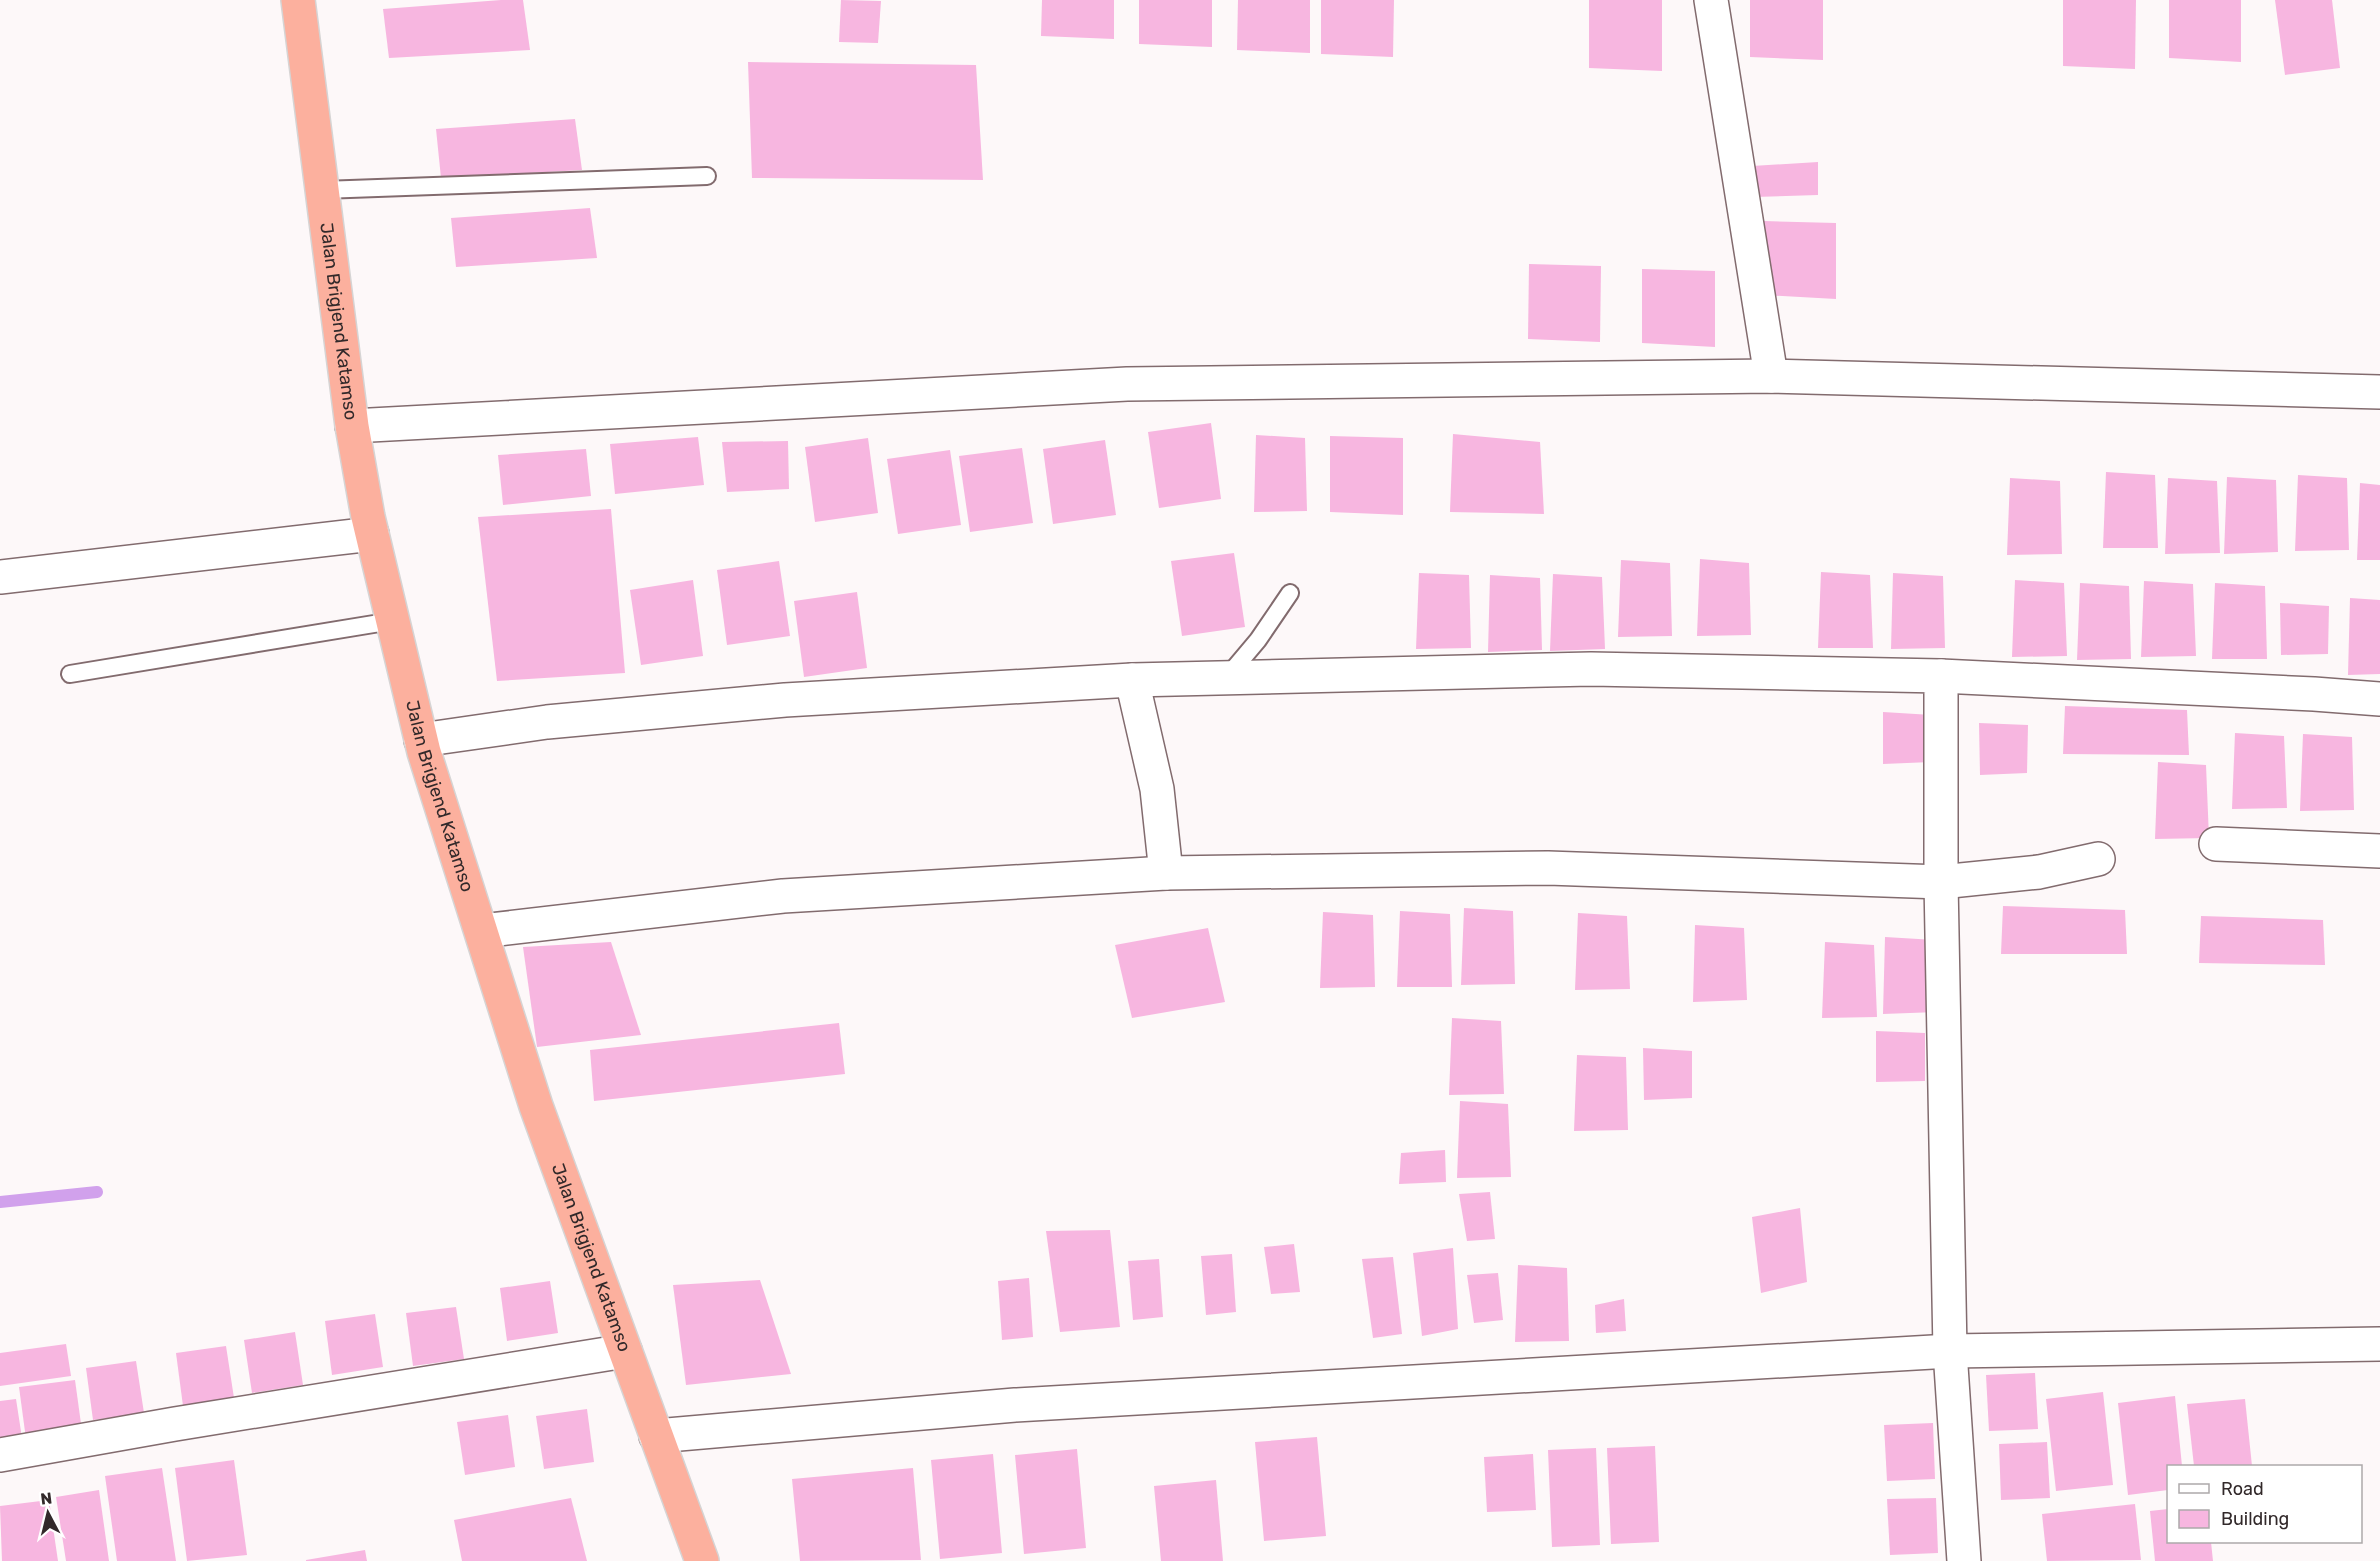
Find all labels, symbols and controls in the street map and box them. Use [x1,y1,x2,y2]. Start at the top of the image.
street label: Jalan Brigjend Katamso [315,221,362,421]
street label: Jalan Brigjend Katamso [401,698,479,895]
street label: Jalan Brigjend Katamso [547,1160,636,1355]
legend [2167,1465,2362,1543]
text: Road [2221,1478,2264,1500]
north arrow [18,1483,78,1543]
text: N [39,1488,53,1509]
text: Building [2221,1508,2289,1530]

